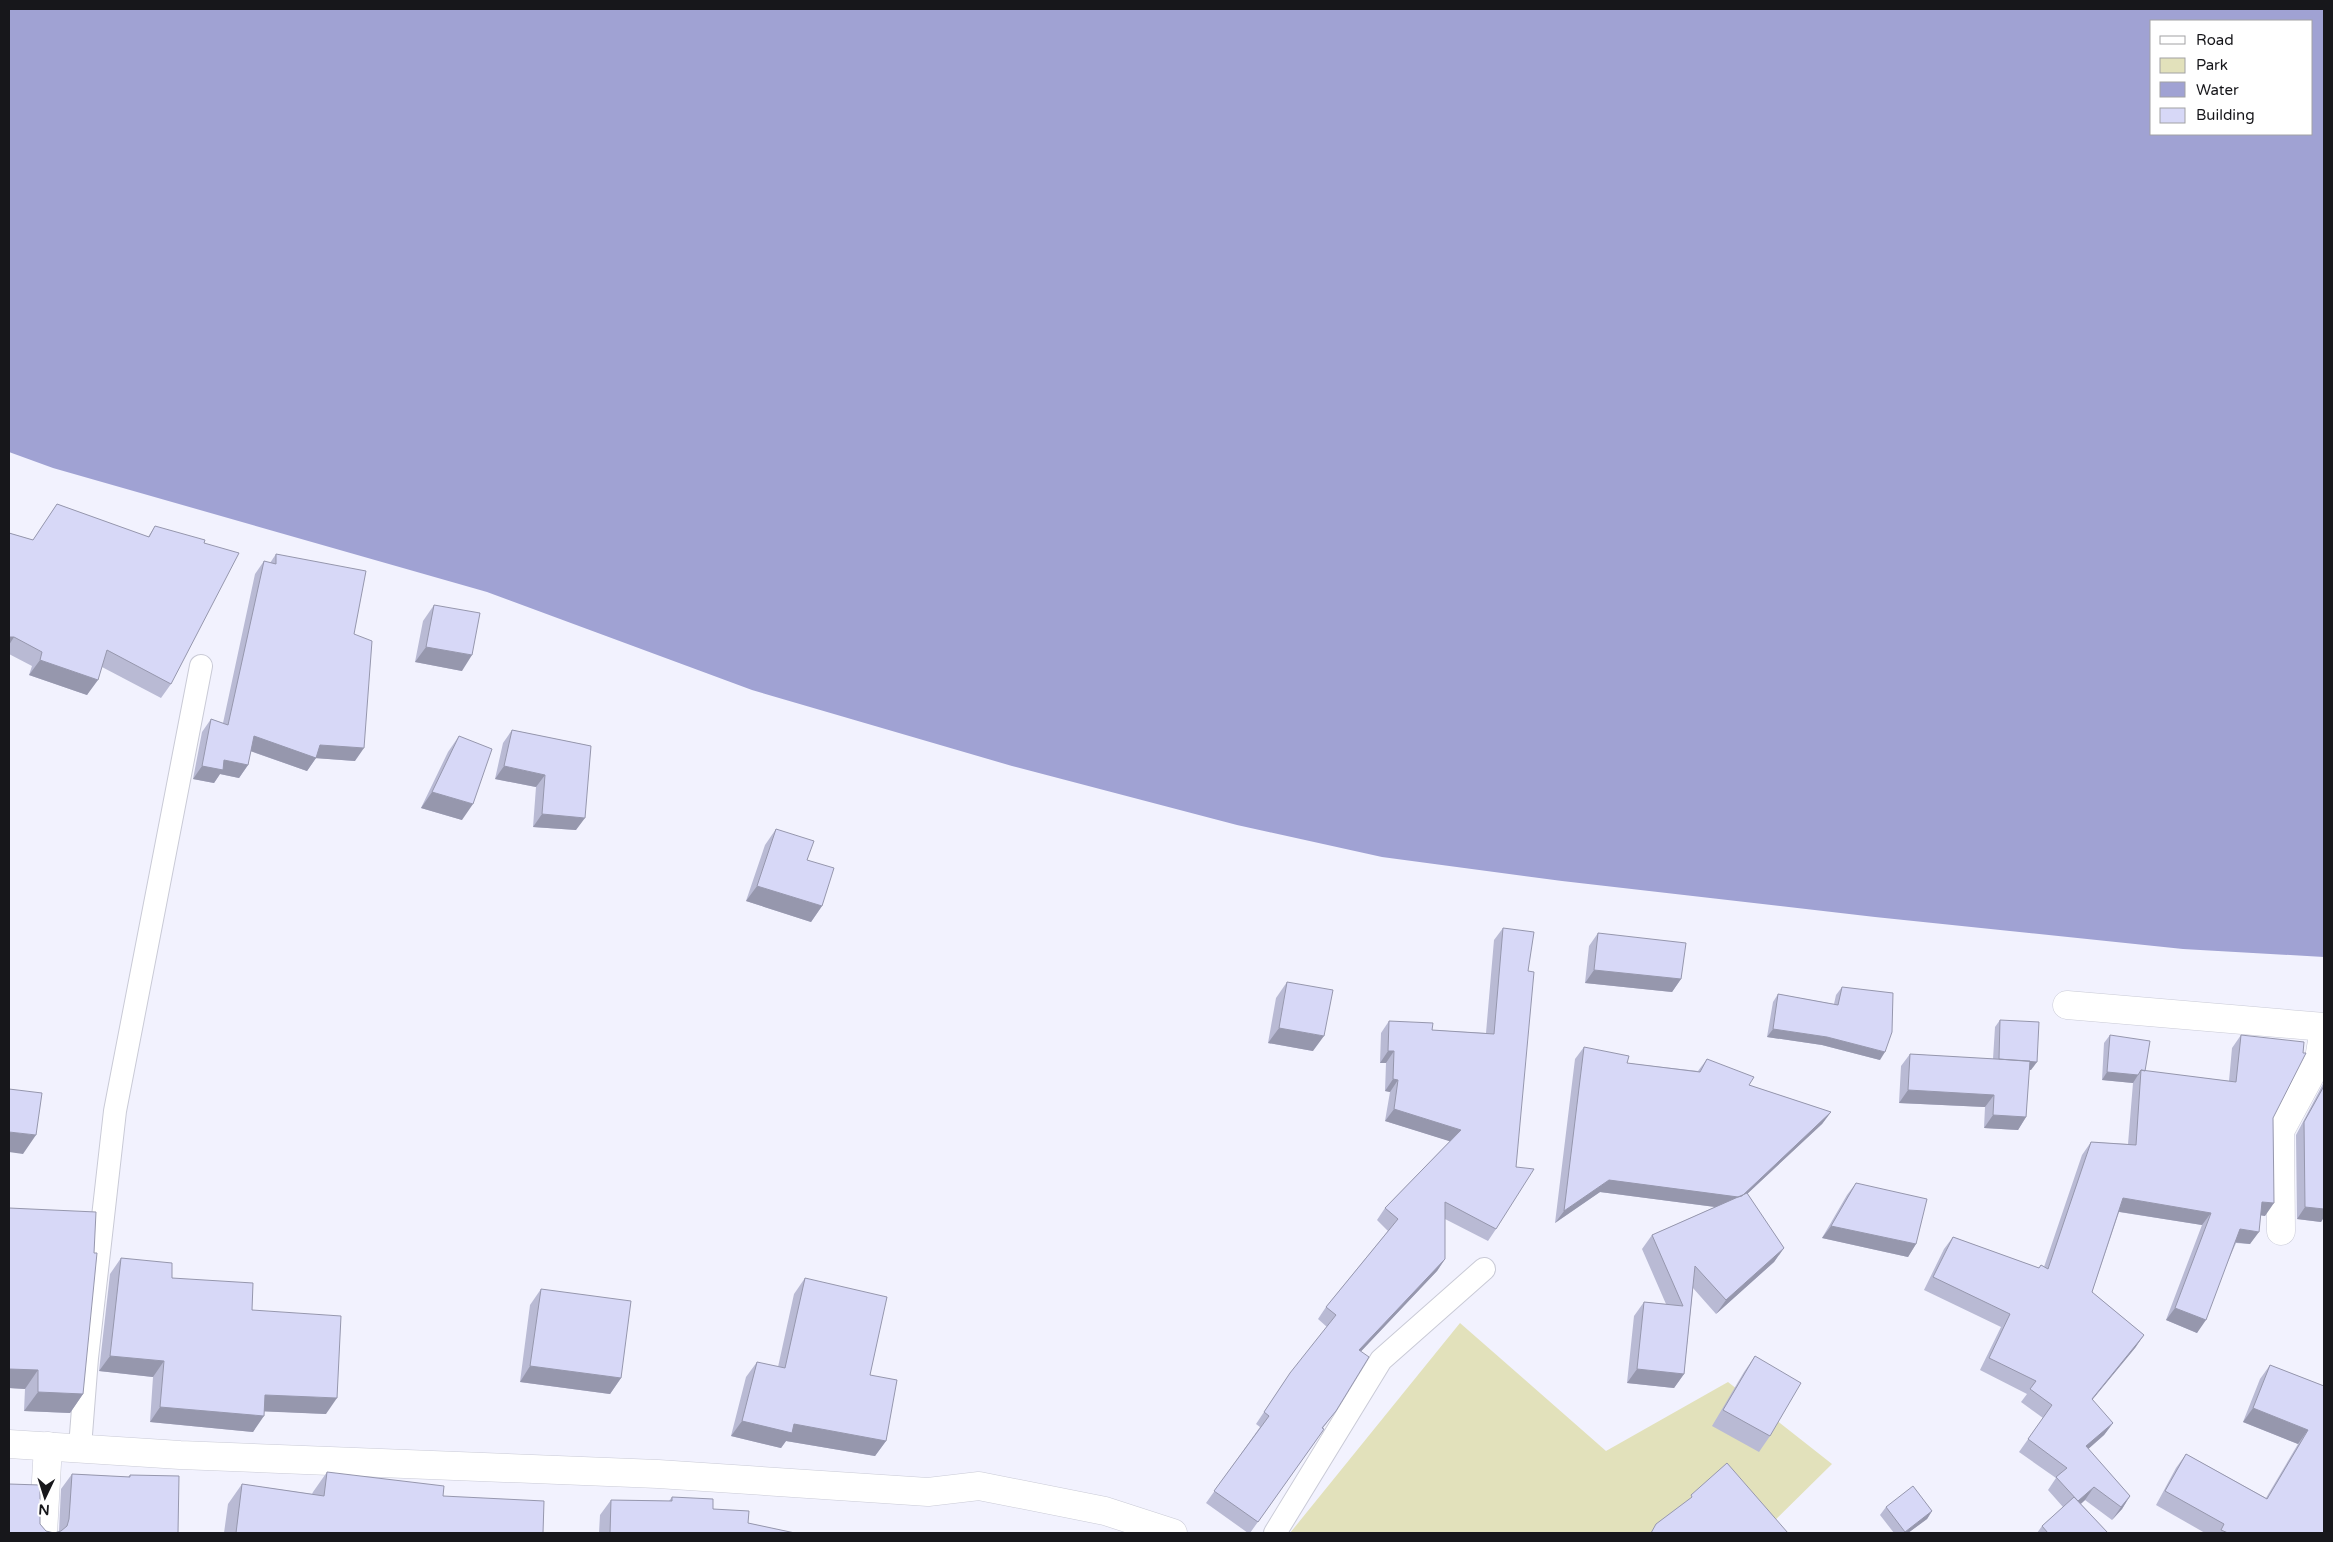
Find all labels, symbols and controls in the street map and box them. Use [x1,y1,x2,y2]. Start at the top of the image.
legend [2150,20,2313,135]
text: Road [2196,31,2234,49]
text: Park [2196,56,2228,74]
text: Water [2196,81,2239,99]
text: Building [2196,106,2255,124]
north arrow [20,1472,70,1522]
text: N [38,1501,50,1518]

